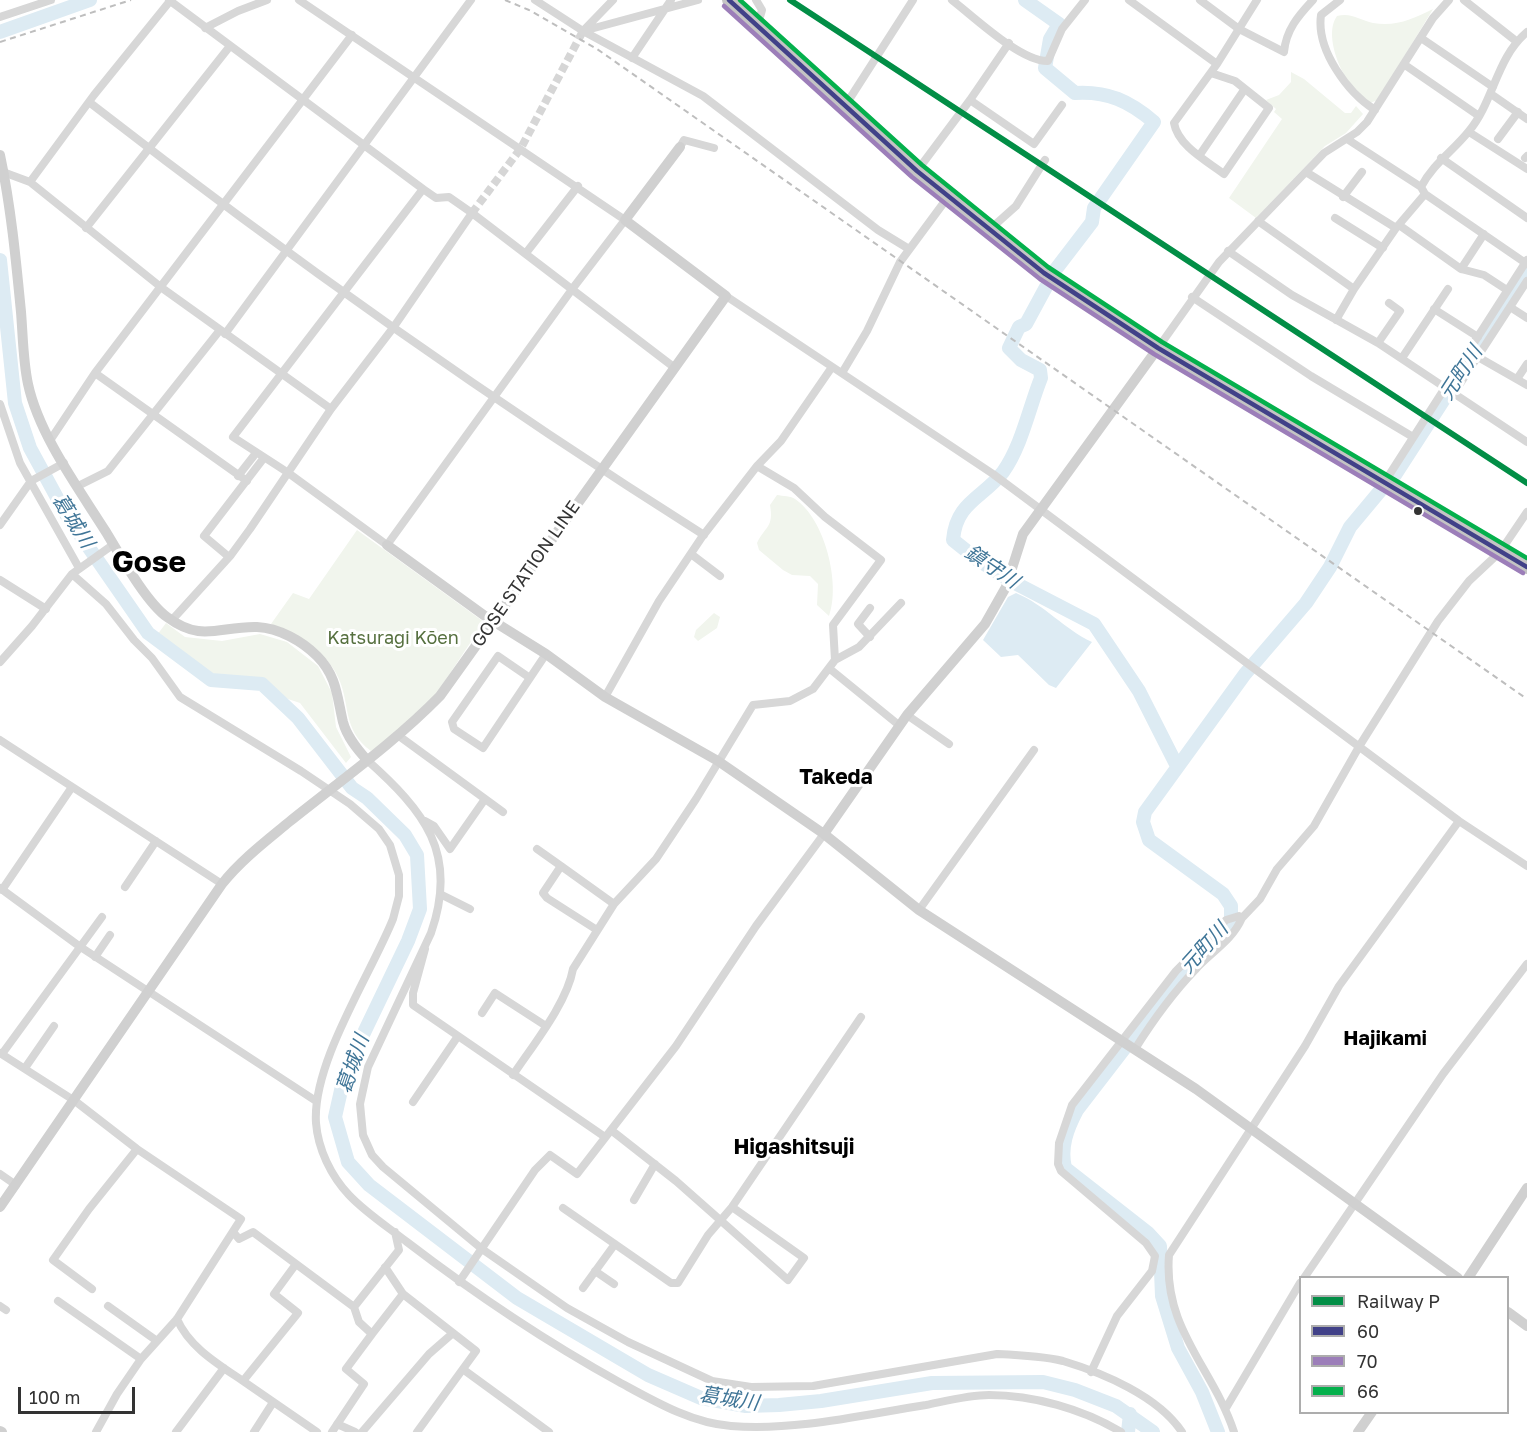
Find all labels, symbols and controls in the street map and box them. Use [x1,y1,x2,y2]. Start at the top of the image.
water label: 元町川 [1435,341,1487,405]
water label: 葛城川 [47,489,99,553]
street label: GOSE STATION LINE [467,497,585,651]
unlabelled marker [1412,505,1424,517]
water label: 鎮守川 [960,540,1024,594]
district label: Gose [112,544,186,580]
park label: Katsuragi Kōen [327,627,459,649]
district label: Takeda [799,764,873,790]
water label: 元町川 [1175,918,1233,978]
district label: Hajikami [1343,1027,1427,1051]
water label: 葛城川 [332,1032,374,1096]
district label: Higashitsuji [733,1134,855,1160]
legend [1299,1276,1509,1414]
text: Railway P [1357,1290,1440,1312]
text: 60 [1357,1320,1379,1342]
text: 70 [1357,1350,1378,1372]
scale bar [21,1375,138,1413]
text: 66 [1357,1380,1379,1402]
water label: 葛城川 [697,1382,761,1416]
text: 100 m [29,1386,80,1408]

